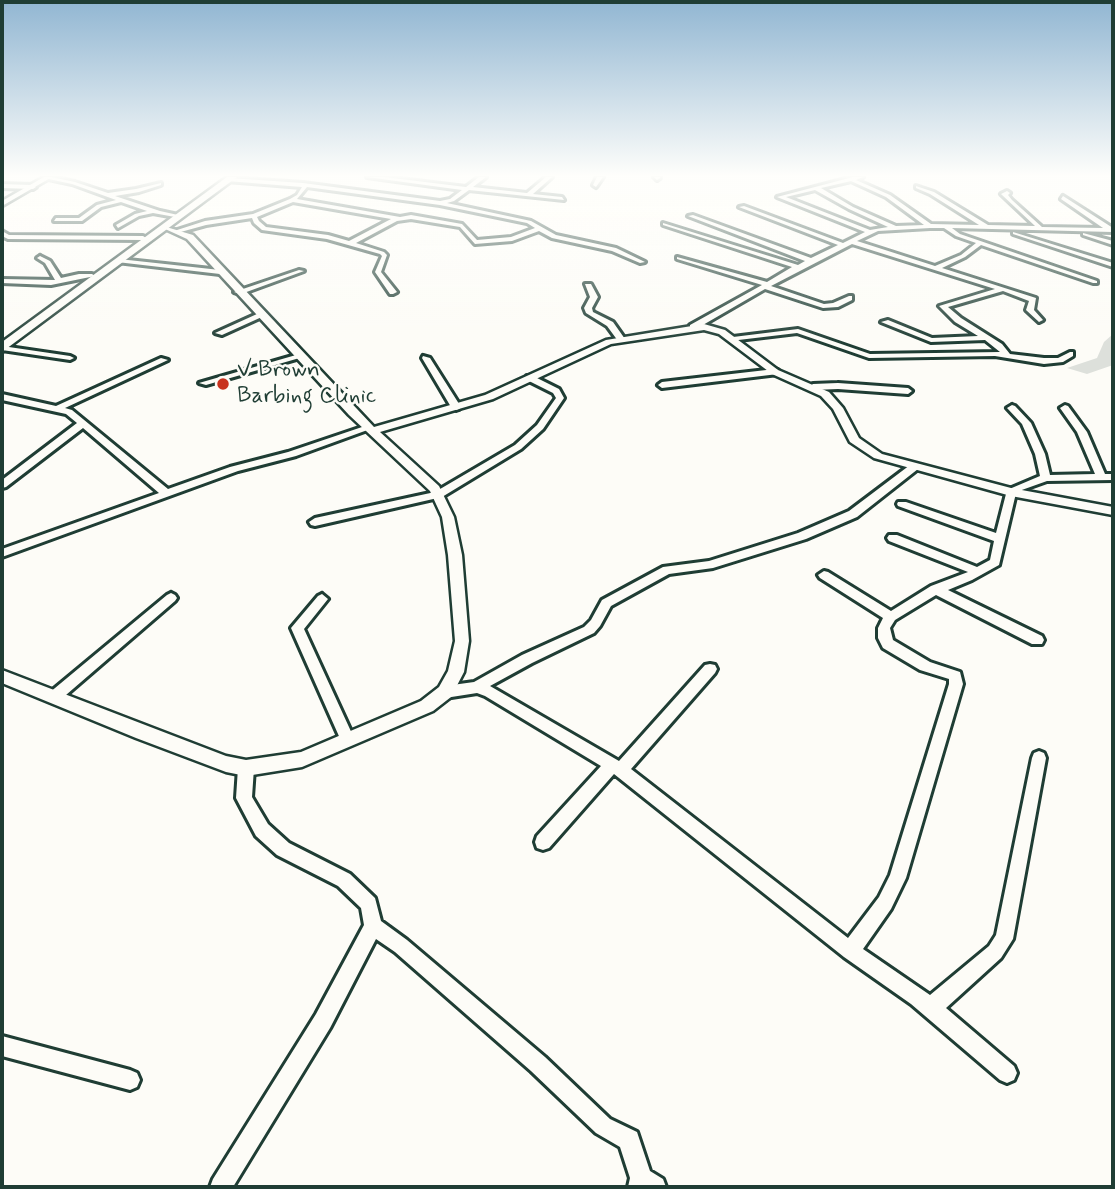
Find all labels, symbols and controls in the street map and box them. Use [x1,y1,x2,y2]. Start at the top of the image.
place label: V Brown Barbing Clinic [237,357,376,411]
marker: V Brown Barbing Clinic [215,376,231,392]

